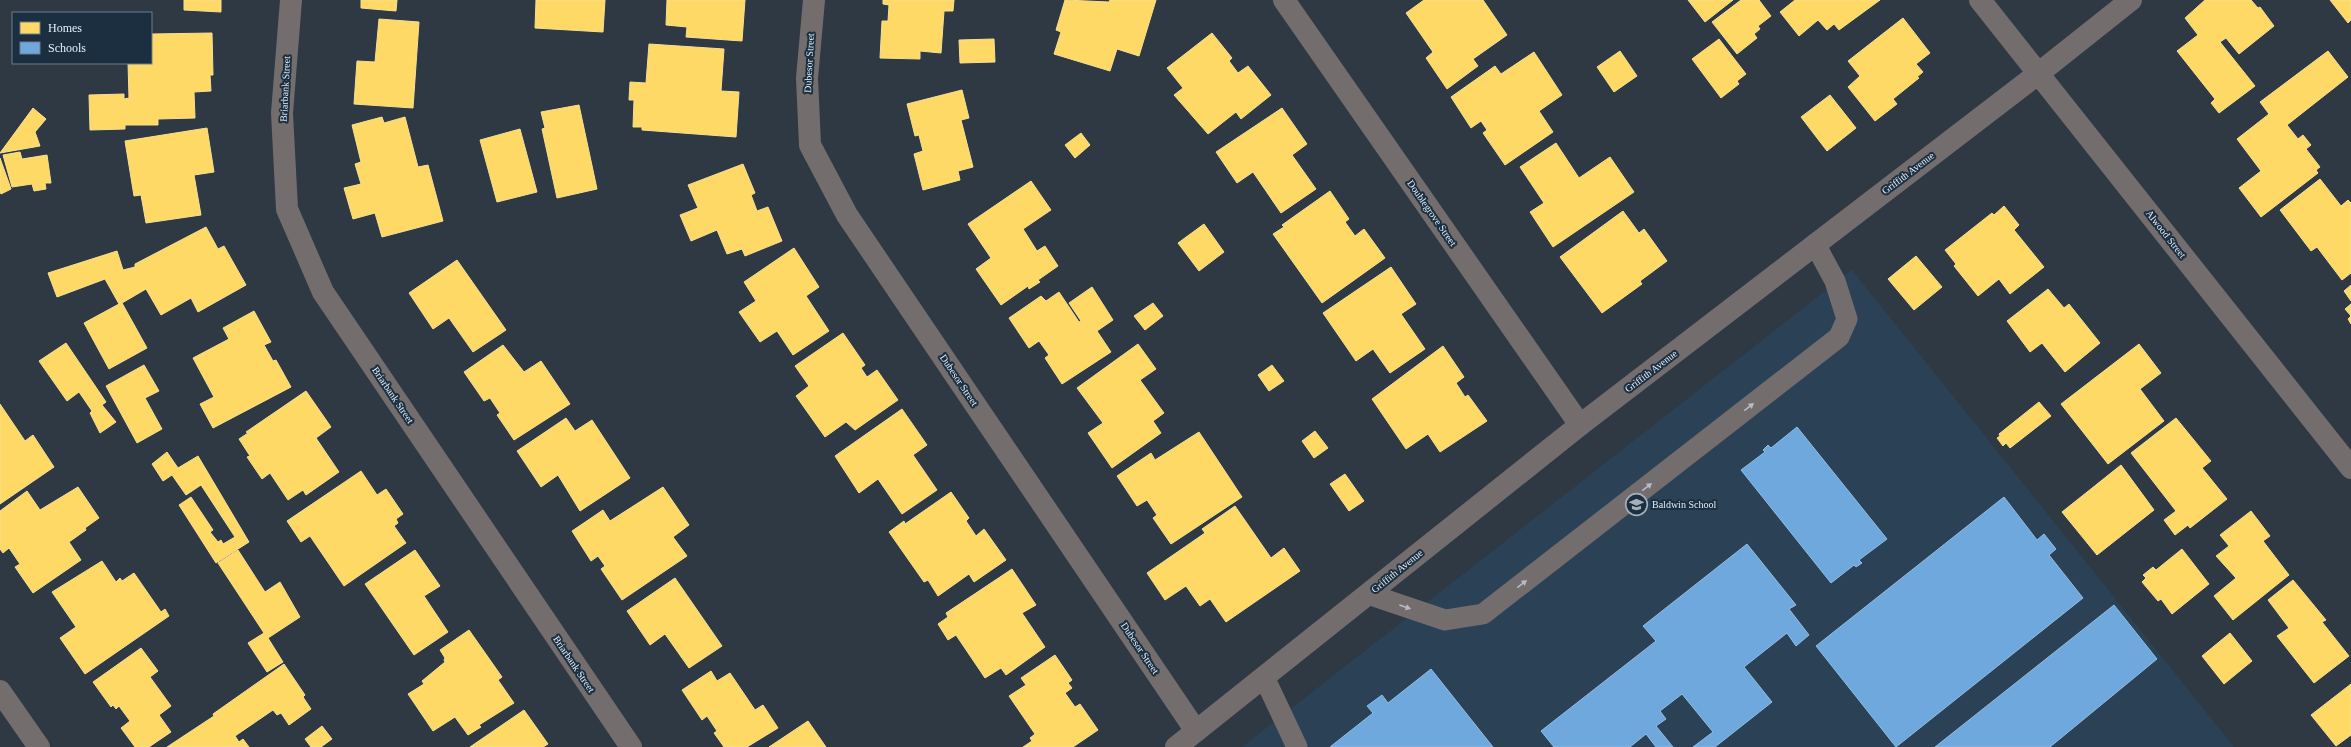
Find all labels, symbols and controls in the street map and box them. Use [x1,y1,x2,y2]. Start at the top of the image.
legend [12,12,152,64]
text: Homes [48,21,82,35]
street label: Dubesor Street [802,33,816,93]
text: Schools [48,41,86,55]
street label: Briarbank Street [278,56,292,122]
street label: Griffith Avenue [1880,149,1937,196]
street label: Doublegrove Street [1405,178,1459,248]
street label: Alwood Street [2144,208,2188,260]
street label: Griffith Avenue [1623,347,1680,394]
street label: Dubesor Street [938,352,980,408]
street label: Briarbank Street [370,365,416,426]
one-way arrow [1744,402,1755,411]
one-way arrow [1641,482,1652,491]
school or university icon: Baldwin School [1623,491,1649,517]
place label: Baldwin School [1652,499,1716,510]
street label: Griffith Avenue [1369,547,1425,595]
one-way arrow [1517,580,1528,588]
one-way arrow [1400,604,1412,610]
street label: Dubesor Street [1119,620,1161,676]
street label: Briarbank Street [551,634,597,695]

